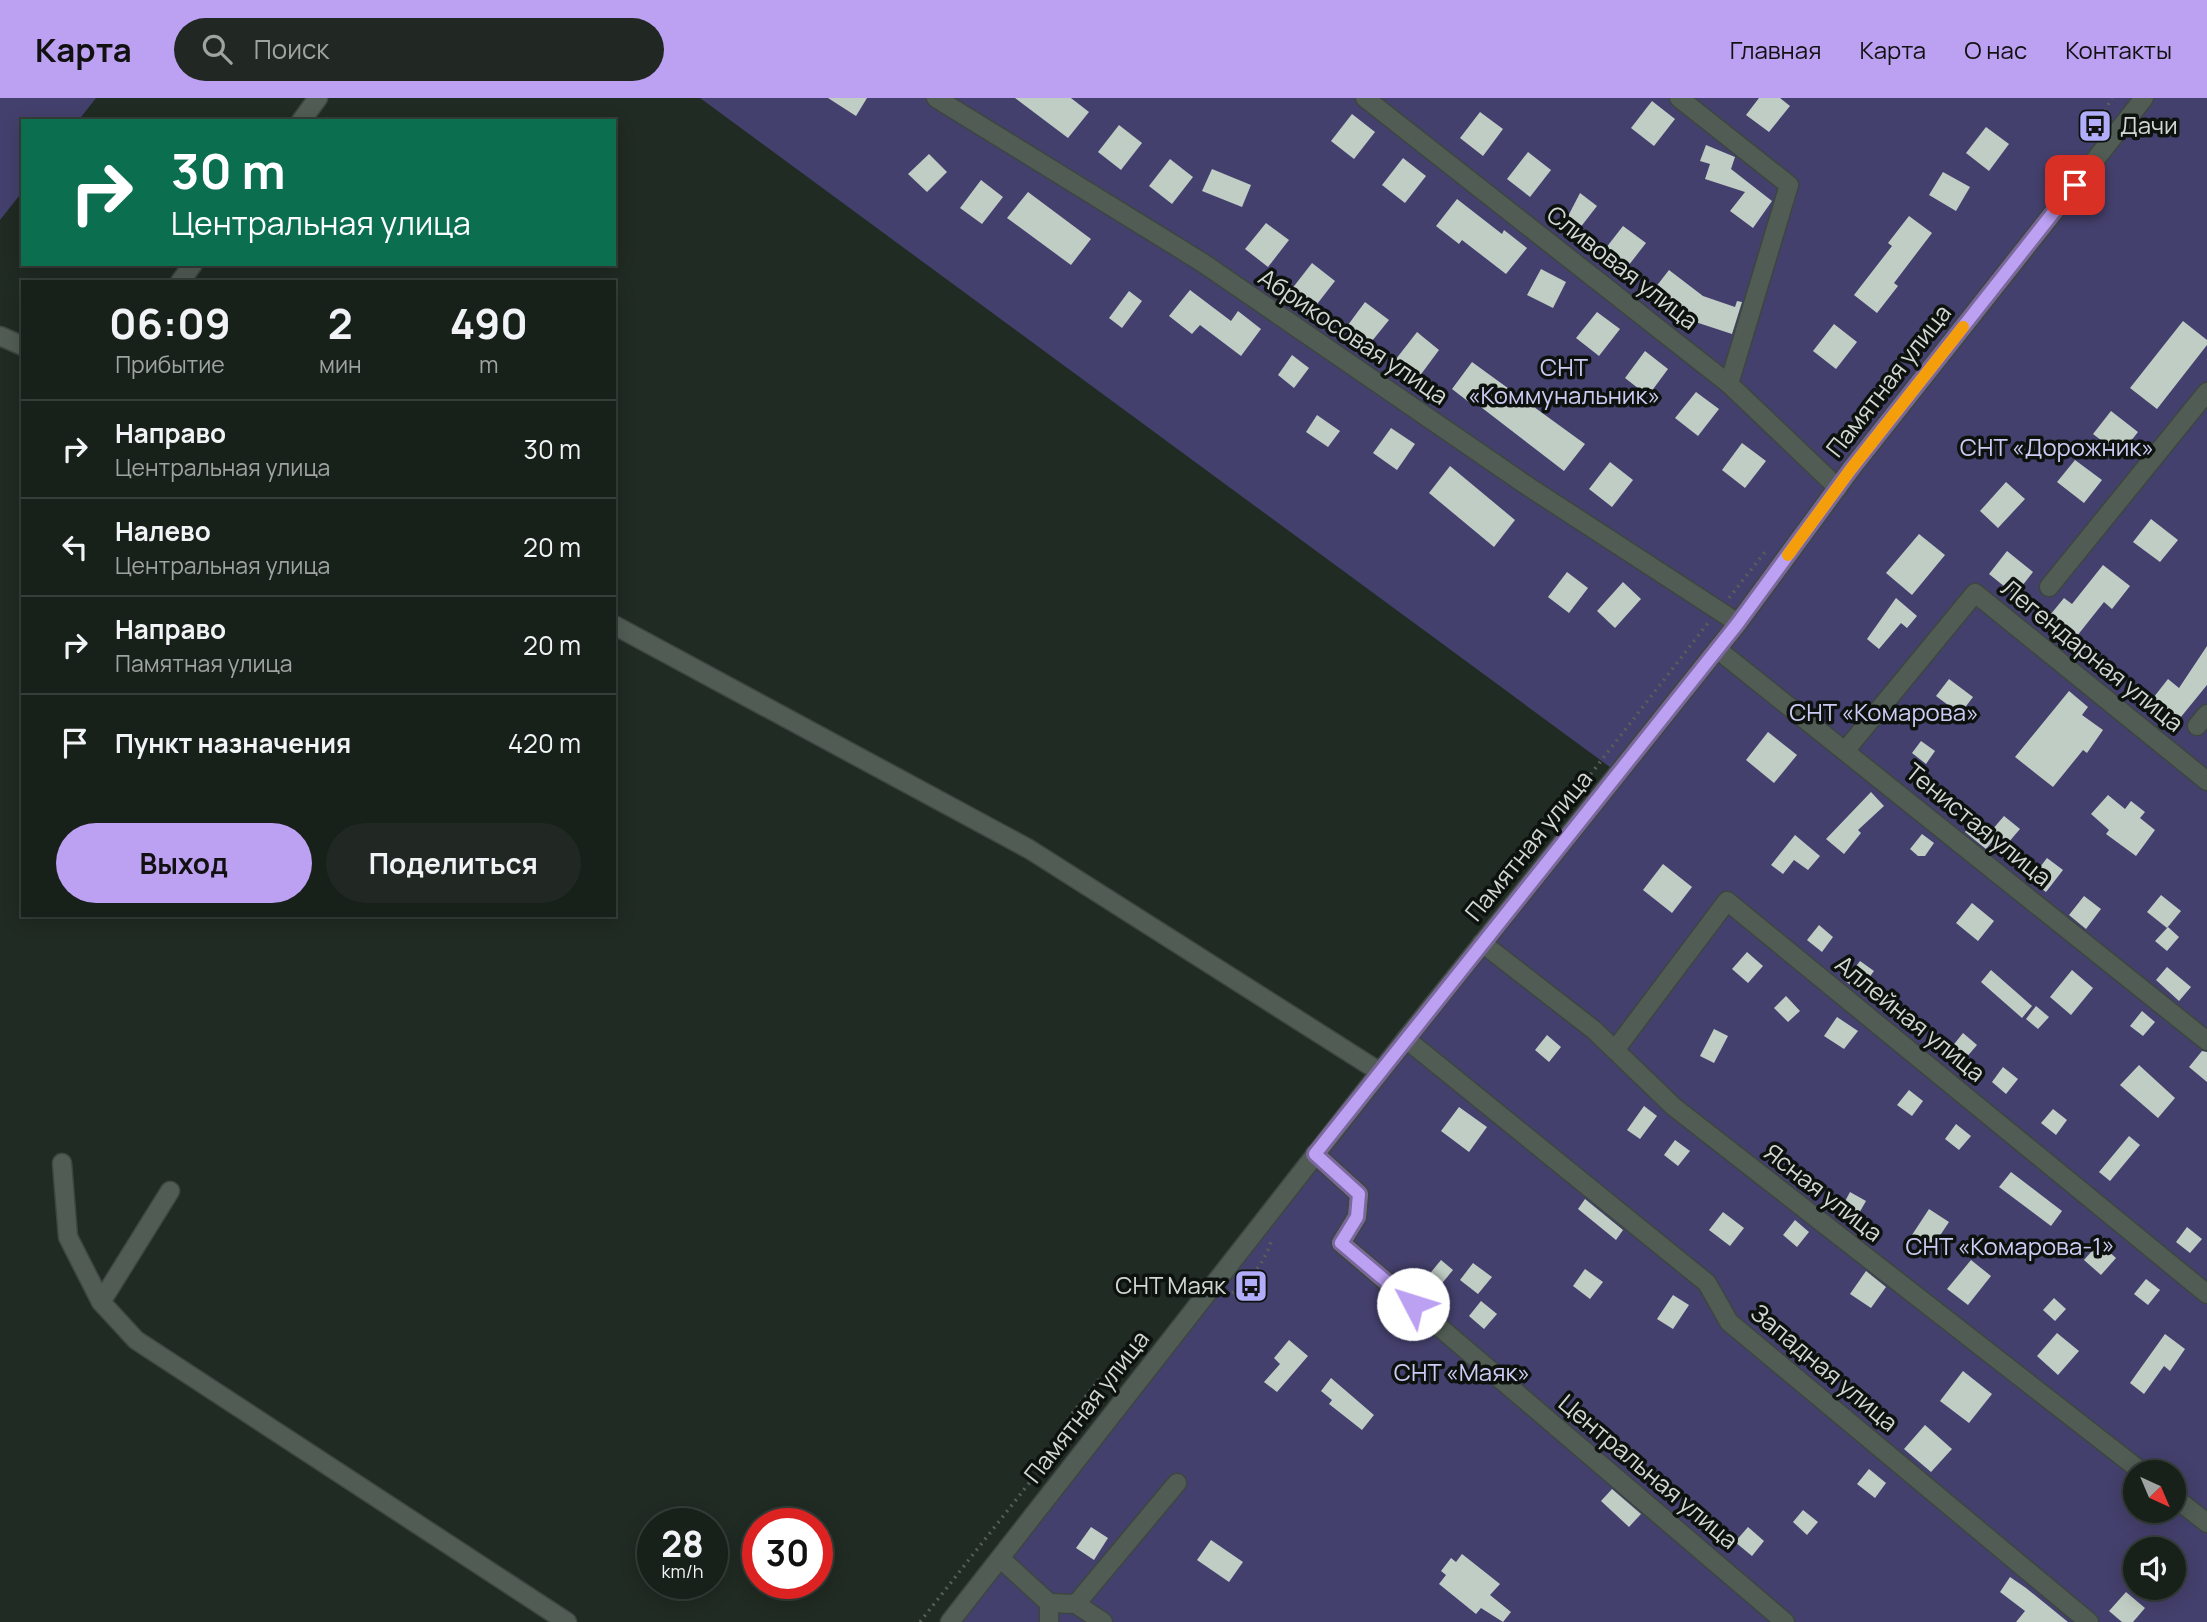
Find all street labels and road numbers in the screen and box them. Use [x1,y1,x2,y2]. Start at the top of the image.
street label: Сливовая улица [1540,197,1705,336]
street label: Абрикосовая улица [1253,260,1455,412]
street label: Памятная улица [1818,297,1958,463]
street label: Легендарная улица [1995,571,2191,739]
street label: Тенистая улица [1899,755,2059,893]
street label: Памятная улица [1457,763,1599,927]
street label: Аллейная улица [1829,947,1993,1089]
street label: Ясная улица [1758,1135,1890,1248]
street label: Западная улица [1744,1296,1905,1438]
street label: Памятная улица [1016,1323,1156,1489]
street label: Центральная улица [1552,1386,1746,1556]

